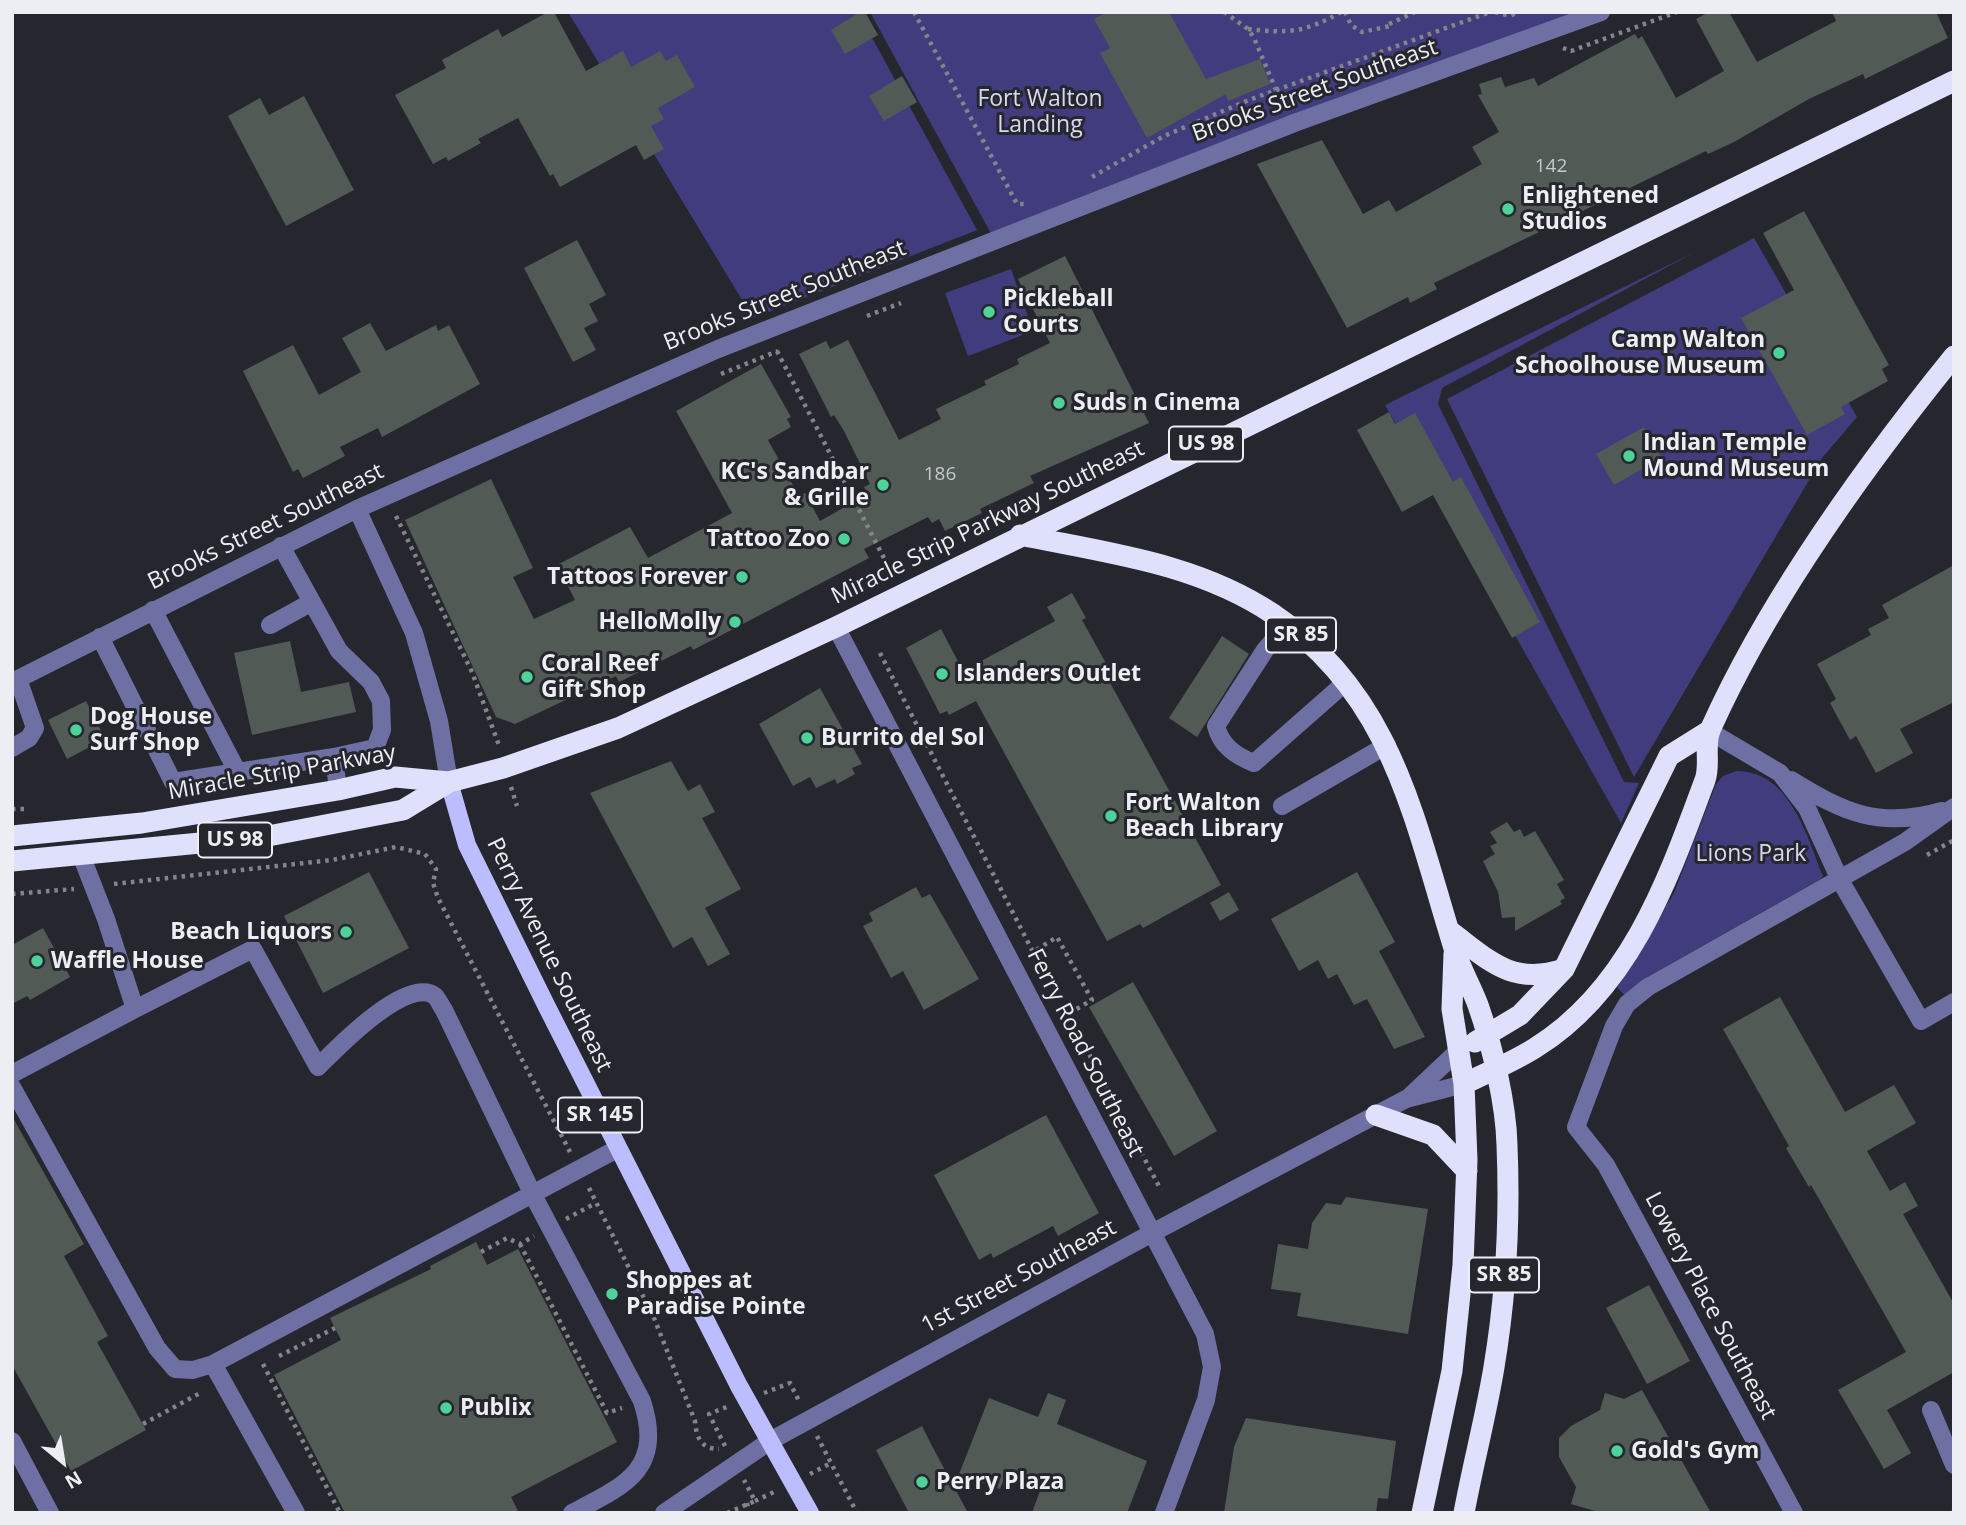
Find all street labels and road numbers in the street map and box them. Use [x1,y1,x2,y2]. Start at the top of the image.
street label: Brooks Street Southeast [1189,34,1441,148]
street label: Brooks Street Southeast [660,235,910,357]
road number: US 98 [1169,426,1243,462]
street label: Miracle Strip Parkway Southeast [827,435,1149,611]
street label: Brooks Street Southeast [144,458,388,596]
road number: SR 85 [1266,618,1336,652]
street label: Miracle Strip Parkway [166,739,398,807]
road number: US 98 [198,822,272,858]
street label: Perry Avenue Southeast [480,834,618,1076]
street label: Ferry Road Southeast [1021,944,1149,1162]
road number: SR 145 [558,1098,642,1132]
street label: Lowery Place Southeast [1638,1188,1782,1424]
street label: 1st Street Southeast [917,1214,1121,1340]
road number: SR 85 [1469,1258,1539,1292]

